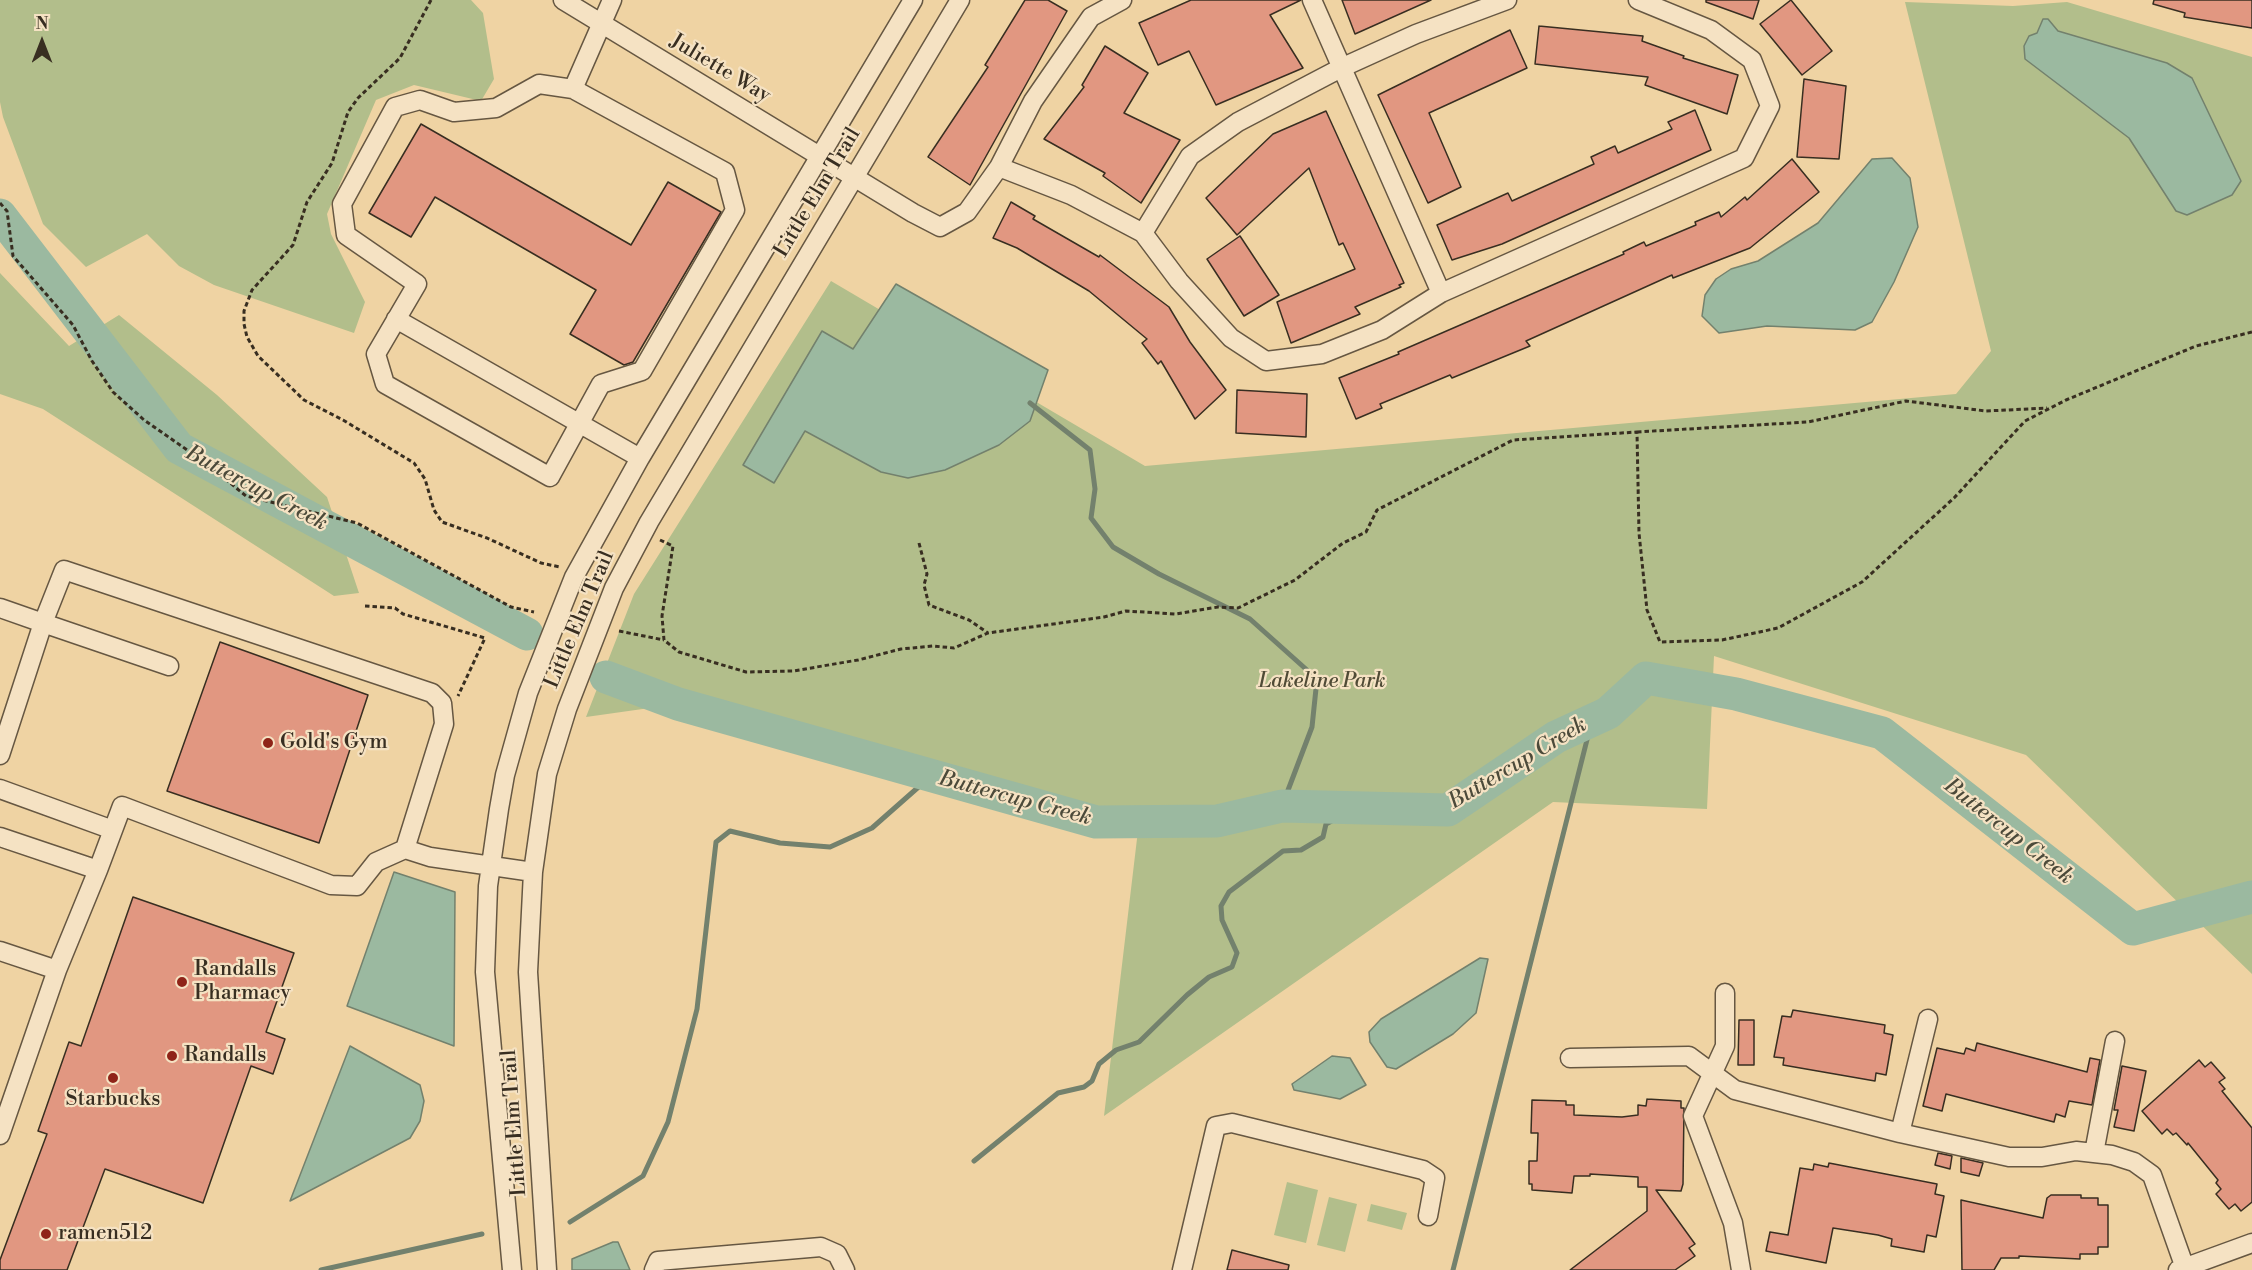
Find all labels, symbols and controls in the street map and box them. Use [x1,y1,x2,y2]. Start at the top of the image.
north arrow [12,12,72,72]
text: N [36,14,48,34]
street label: Juliette Way [665,29,775,109]
street label: Little Elm Trail [769,124,867,262]
water label: Buttercup Creek [181,440,331,538]
street label: Little Elm Trail [540,547,620,693]
park label: Lakeline Park [1258,669,1386,695]
water label: Buttercup Creek [1444,712,1592,816]
place label: Gold's Gym [280,730,388,756]
marker: Gold's Gym [261,736,275,750]
water label: Buttercup Creek [936,766,1094,832]
water label: Buttercup Creek [1938,773,2078,891]
place label: Randalls Pharmacy [194,957,291,1007]
marker: Randalls Pharmacy [175,975,189,989]
place label: Randalls [184,1043,266,1069]
marker: Randalls [165,1049,179,1063]
street label: Little Elm Trail [497,1049,533,1197]
marker: Starbucks [106,1071,120,1085]
place label: Starbucks [66,1087,160,1113]
place label: ramen512 [58,1221,152,1247]
marker: ramen512 [39,1227,53,1241]

